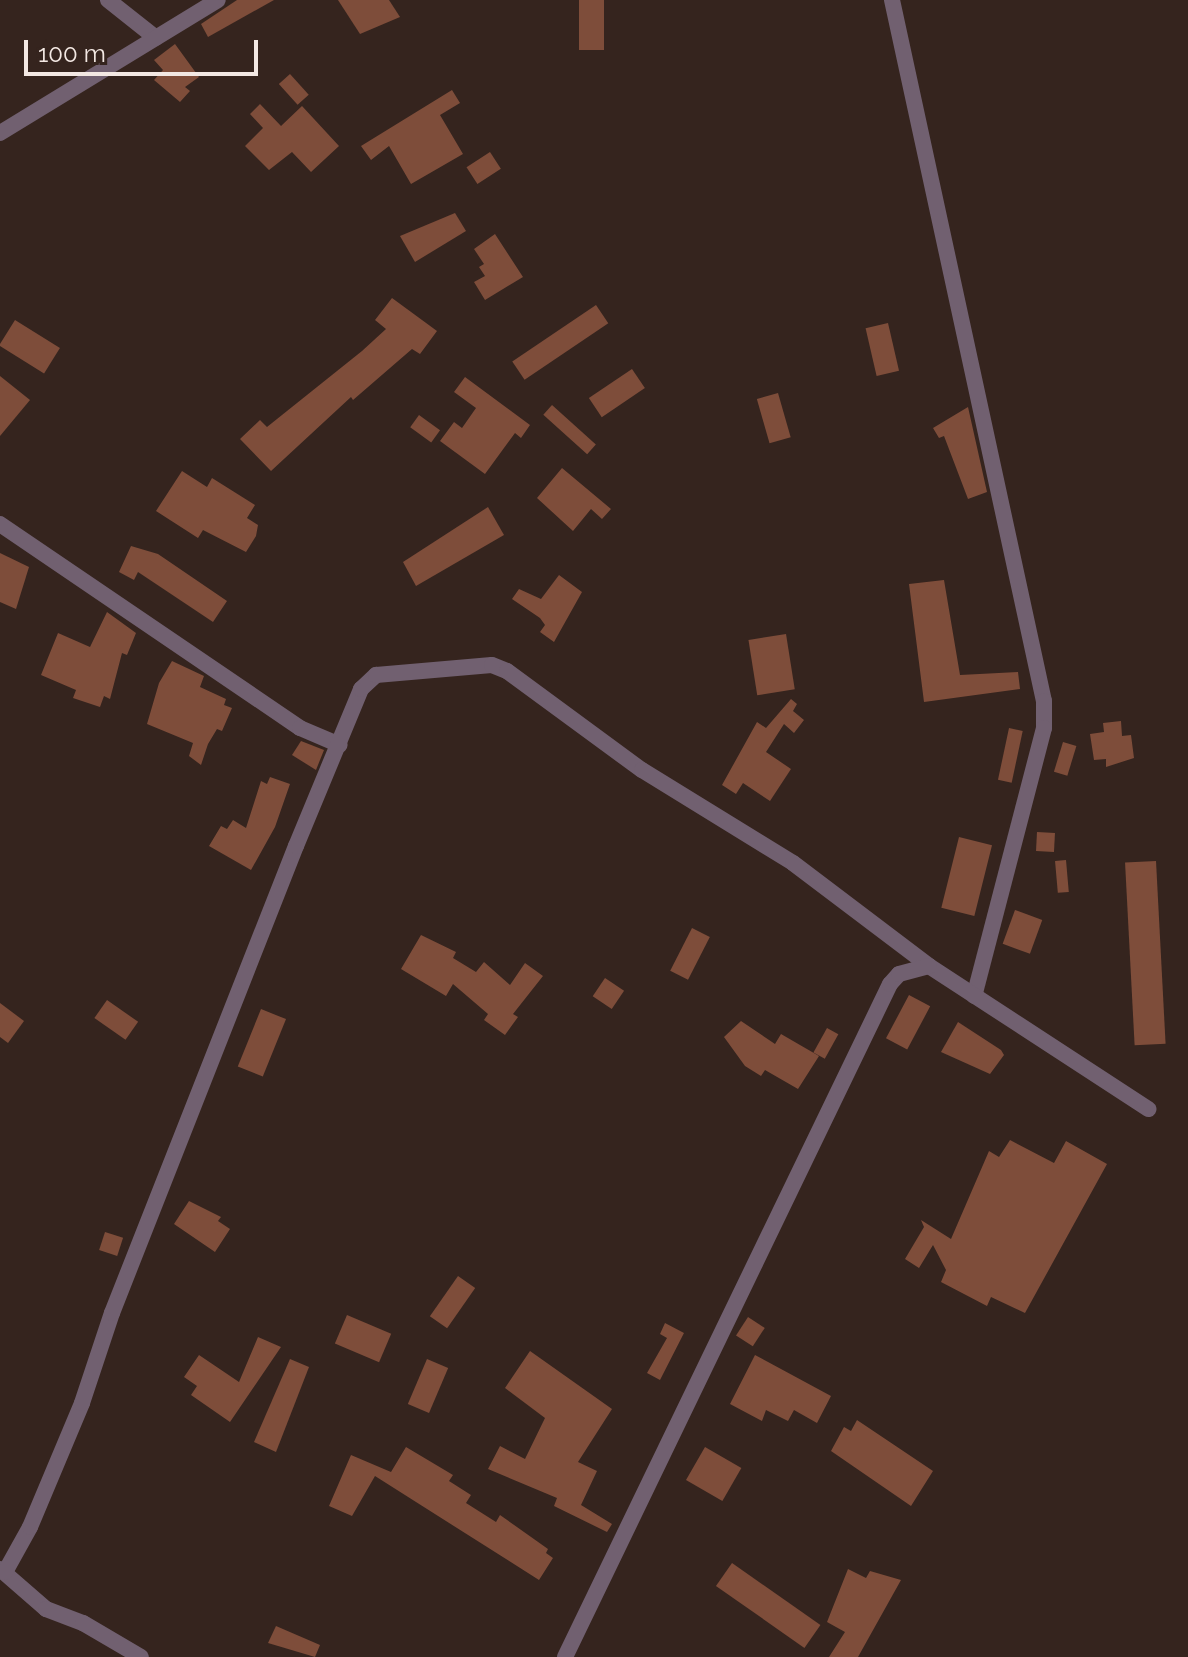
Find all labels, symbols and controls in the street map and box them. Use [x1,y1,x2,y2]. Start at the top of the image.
scale bar [28,24,262,74]
text: 100 m [38,39,106,68]

